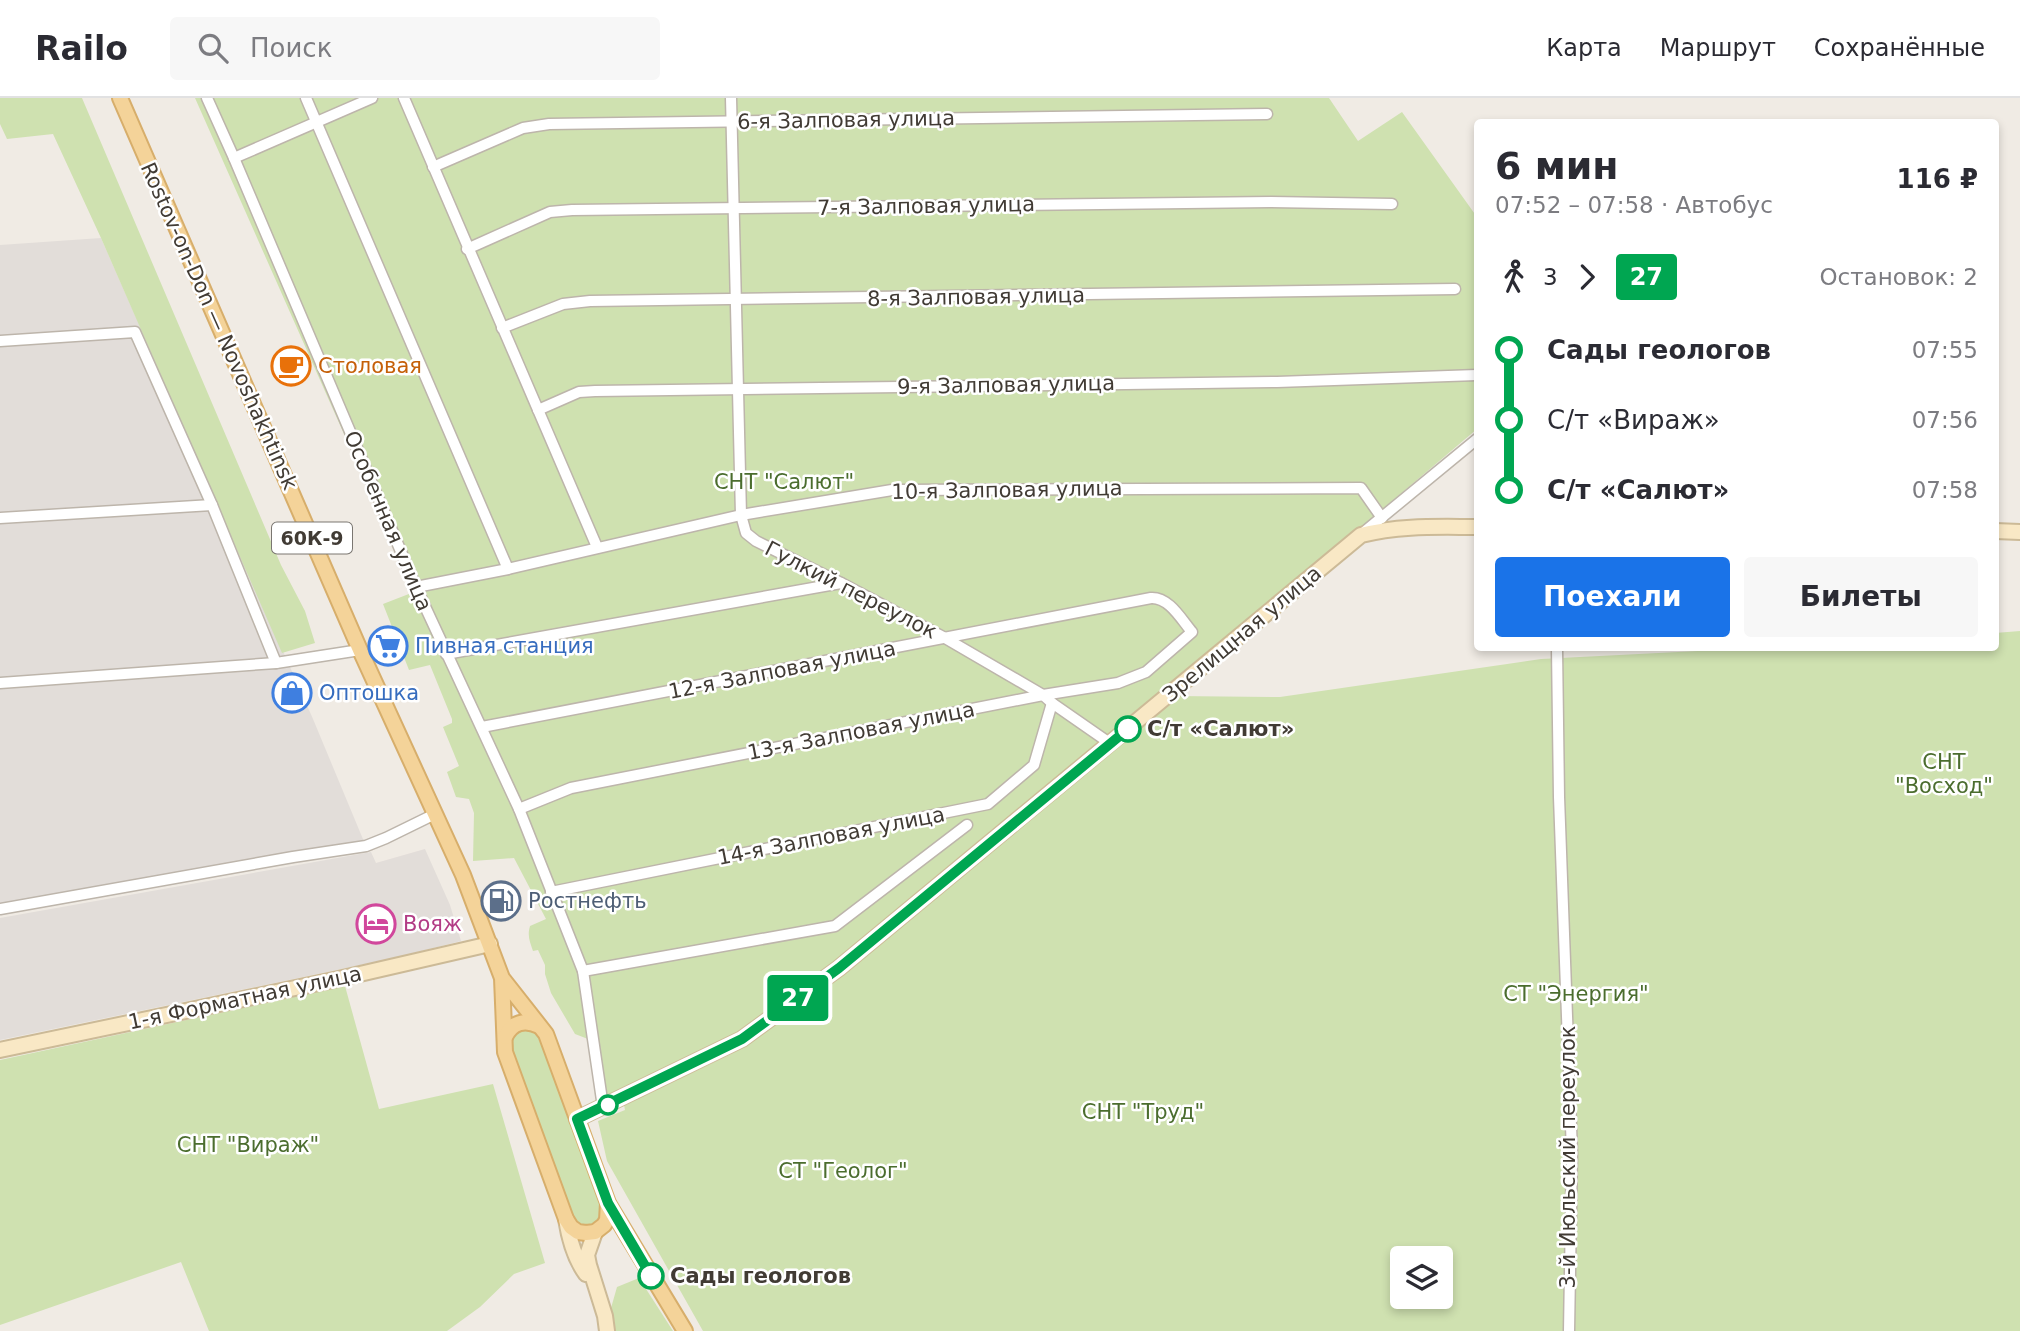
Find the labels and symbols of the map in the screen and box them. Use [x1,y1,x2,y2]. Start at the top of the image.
street label: 6-я Залповая улица [737,106,955,134]
street label: Rostov-on-Don — Novoshakhtinsk [136,159,303,494]
street label: 7-я Залповая улица [817,192,1035,220]
street label: 8-я Залповая улица [867,283,1085,311]
cafe icon: Столовая [270,345,312,387]
place label: Столовая [318,354,422,378]
street label: 9-я Залповая улица [897,371,1115,399]
street label: Особенная улица [339,427,437,615]
park label: СНТ "Салют" [714,470,854,494]
street label: 10-я Залповая улица [891,476,1123,504]
road number: 60К-9 [272,522,352,554]
street label: Гулкий переулок [761,536,941,644]
street label: Зрелищная улица [1158,561,1326,707]
supermarket icon: Пивная станция [367,625,409,667]
place label: Пивная станция [415,634,594,658]
street label: 12-я Залповая улица [666,636,898,704]
shop icon: Оптошка [271,672,313,714]
place label: Оптошка [319,681,419,705]
street label: 13-я Залповая улица [745,697,977,765]
marker: С/т «Салют» [1115,716,1141,742]
place label: С/т «Салют» [1147,717,1294,741]
park label: СНТ "Восход" [1895,750,1993,798]
street label: 14-я Залповая улица [715,802,947,870]
fuel station icon: Ростнефть [480,880,522,922]
place label: Ростнефть [528,889,647,913]
hotel icon: Вояж [355,903,397,945]
place label: Вояж [403,912,462,936]
street label: 1-я Форматная улица [126,962,364,1034]
line badge: 27 [766,975,830,1021]
park label: СТ "Энергия" [1503,982,1649,1006]
street label: 3-й Июльский переулок [1556,1026,1580,1288]
unlabelled marker [598,1095,618,1115]
park label: СНТ "Труд" [1082,1100,1204,1124]
park label: СНТ "Вираж" [177,1133,319,1157]
park label: СТ "Геолог" [778,1159,908,1183]
marker: Сады геологов [638,1263,664,1289]
place label: Сады геологов [670,1264,851,1288]

